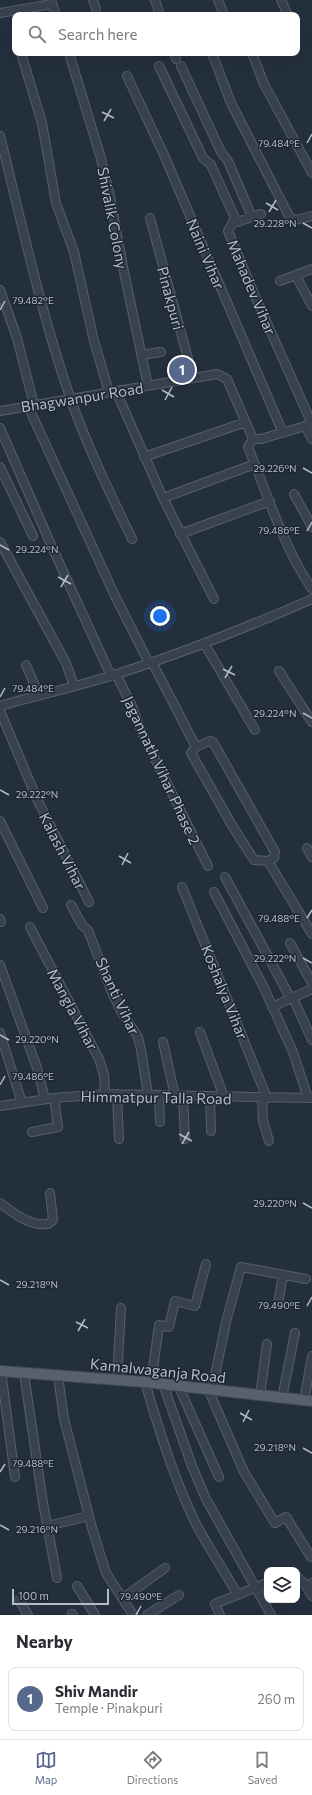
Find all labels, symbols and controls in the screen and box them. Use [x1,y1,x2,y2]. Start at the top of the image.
search box [12,12,300,56]
icon: search [26,23,48,45]
text: Search here [58,25,137,43]
text: 79.484°E [258,137,300,149]
street label: Shivalik Colony [94,165,132,271]
street label: Naini Vihar [183,216,229,292]
text: 29.228°N [253,217,297,229]
street label: Mahadev Vihar [224,237,280,337]
street label: Pinakpuri [154,264,188,332]
text: 79.482°E [12,294,54,306]
pin: 1 [169,355,195,385]
street label: Bhagwanpur Road [20,378,144,416]
text: 29.226°N [253,462,297,474]
text: 79.486°E [258,524,300,536]
text: 29.224°N [16,543,58,555]
your location [150,606,170,626]
text: 79.484°E [12,682,54,694]
street label: Jagannath Vihar Phase 2 [120,693,204,847]
text: 29.224°N [254,707,296,719]
text: 29.222°N [16,788,58,800]
street label: Kalash Vihar [36,809,90,893]
text: 79.488°E [258,912,300,924]
street label: Koshalya Vihar [198,942,252,1042]
text: 29.222°N [254,952,296,964]
street label: Shanti Vihar [92,954,144,1038]
street label: Mangla Vihar [44,965,102,1053]
text: 29.220°N [15,1033,59,1045]
text: 79.486°E [12,1070,54,1082]
street label: Himmatpur Talla Road [80,1087,232,1107]
text: 29.220°N [253,1197,297,1209]
text: 29.218°N [16,1278,58,1290]
text: 79.490°E [258,1299,300,1311]
street label: Kamalwaganja Road [89,1354,227,1386]
text: 29.218°N [254,1441,296,1453]
text: 79.488°E [12,1457,54,1469]
text: 29.216°N [16,1523,58,1535]
map controls [264,1567,300,1603]
button: layers [264,1567,300,1603]
scale bar [12,1587,109,1606]
text: 100 m [18,1589,49,1602]
text: 79.490°E [120,1590,162,1602]
text: Nearby [16,1631,73,1652]
text: Shiv Mandir [55,1682,138,1700]
text: 1 [27,1691,33,1707]
text: 260 m [258,1691,295,1707]
text: Temple · Pinakpuri [55,1700,163,1716]
tab: Map [35,1749,57,1786]
tab: Directions [127,1749,178,1786]
tab: Saved [248,1749,277,1786]

